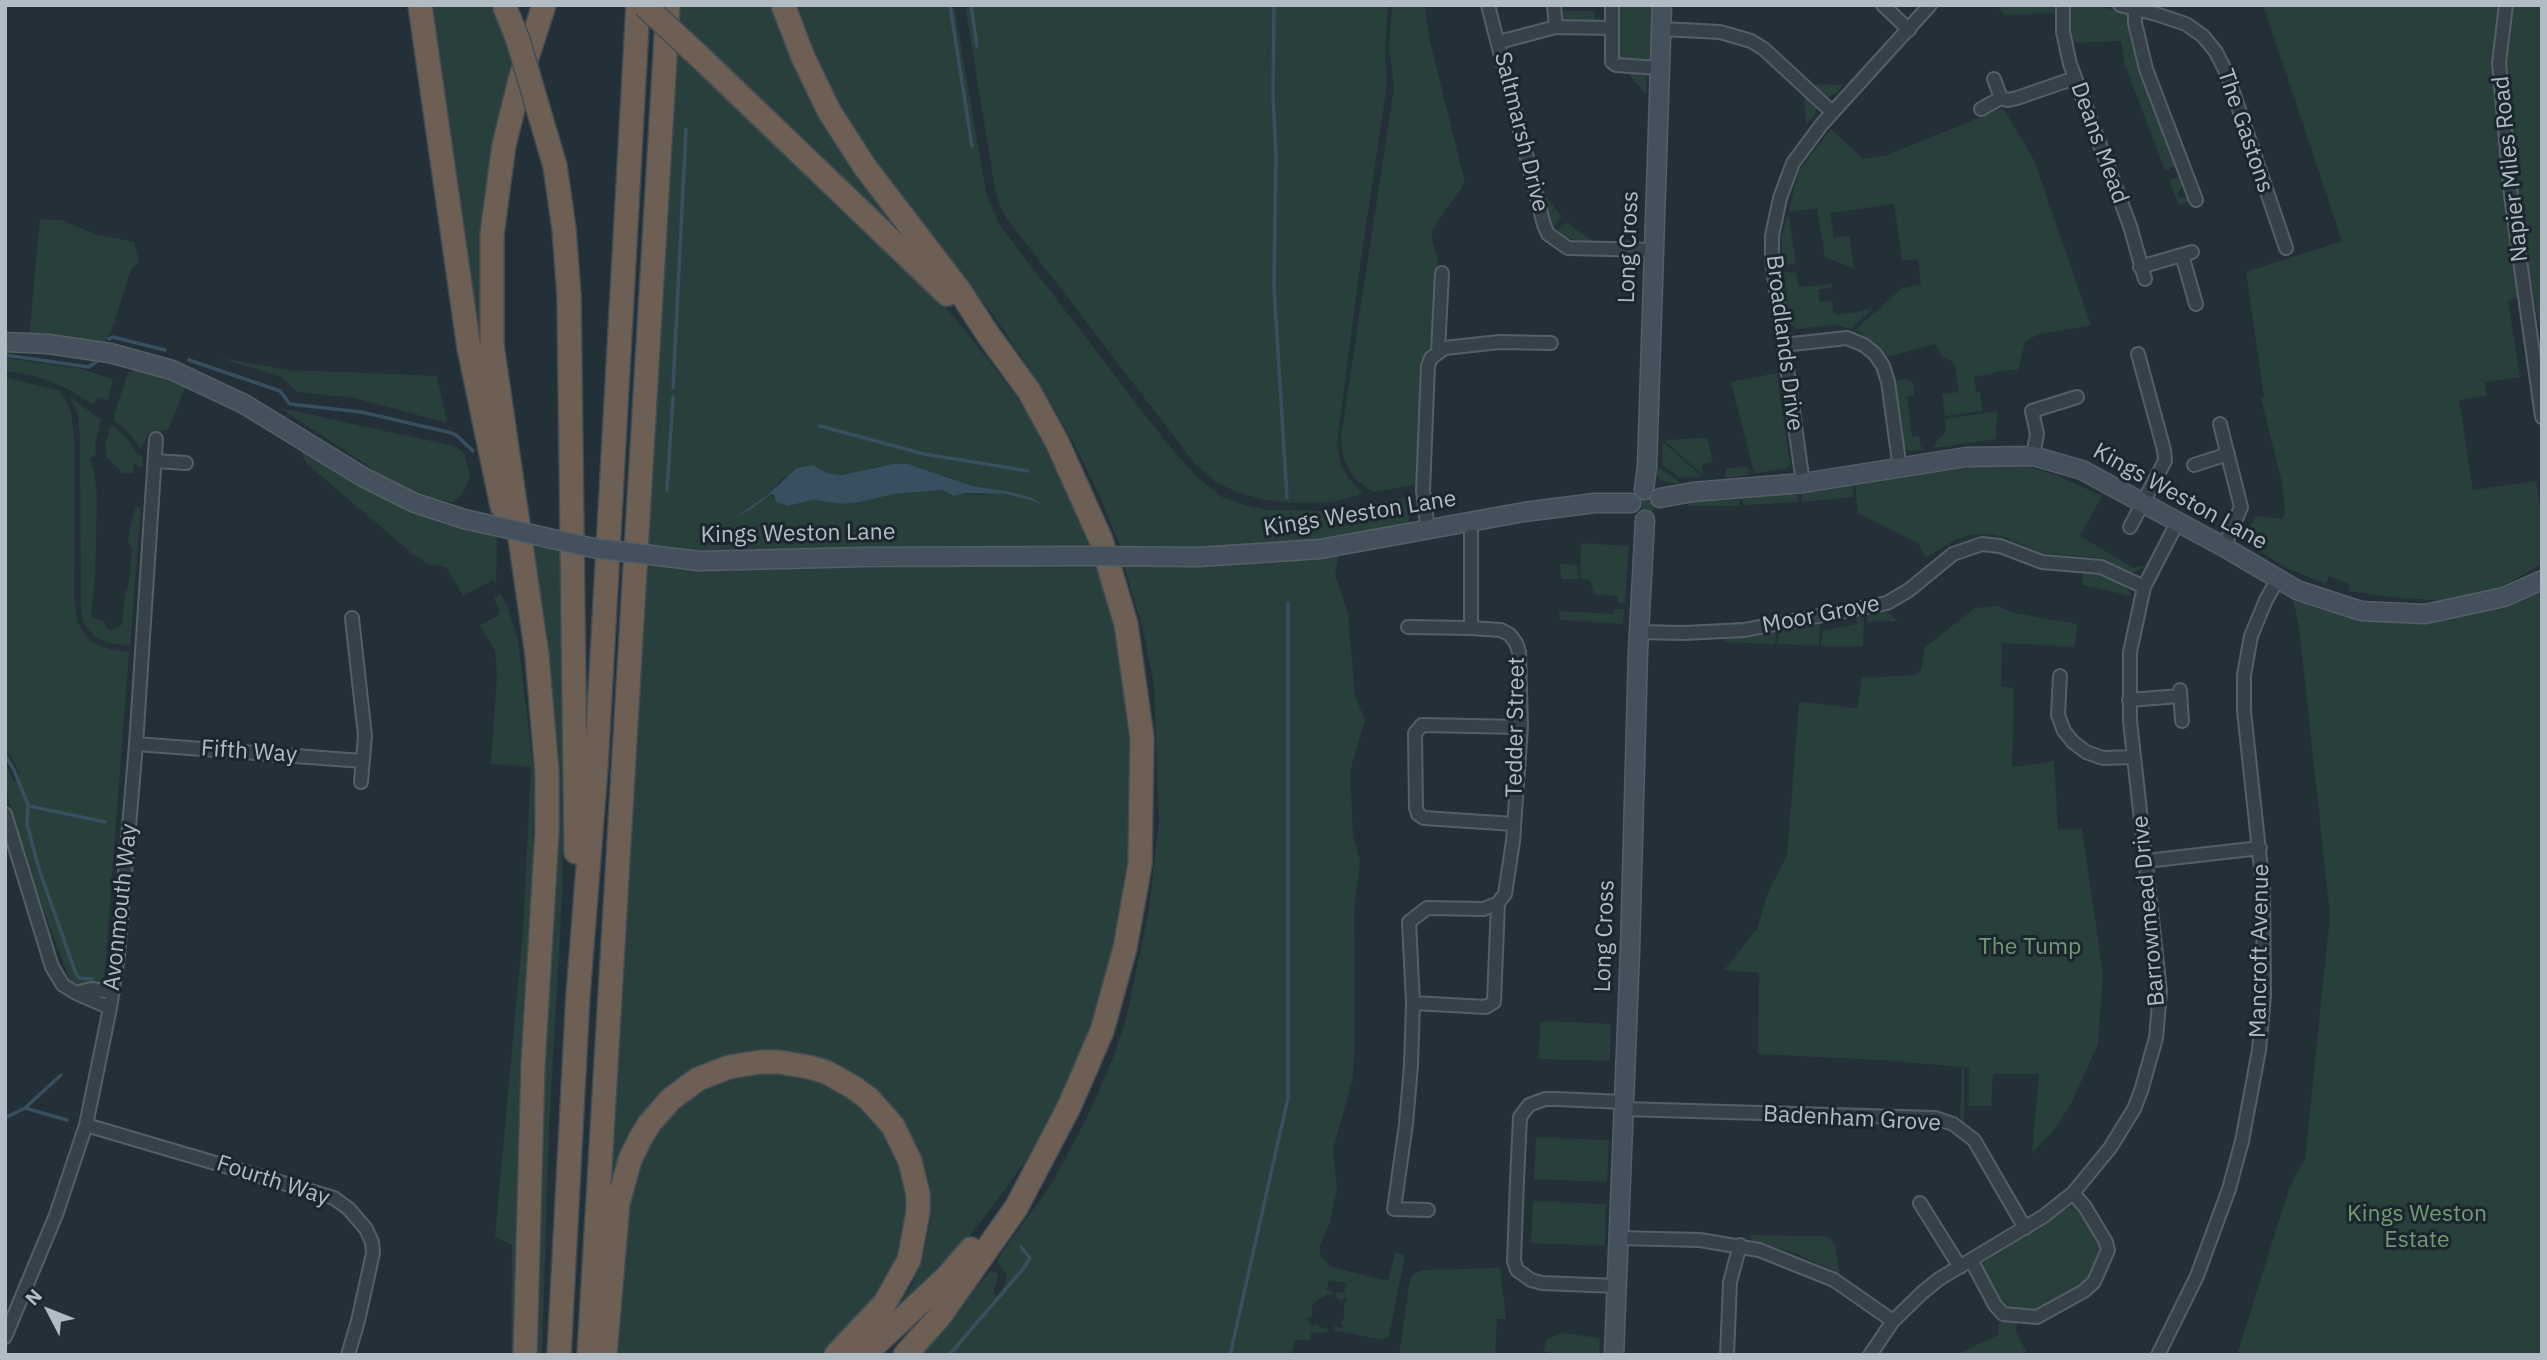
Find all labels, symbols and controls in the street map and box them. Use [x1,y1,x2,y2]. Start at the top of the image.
street label: Saltmarsh Drive [1488,49,1554,215]
street label: The Gastons [2211,66,2279,196]
street label: Napier Miles Road [2488,75,2534,263]
street label: Deans Mead [2064,79,2134,207]
street label: Long Cross [1613,190,1645,304]
street label: Broadlands Drive [1760,254,1808,432]
street label: Kings Weston Lane [2088,438,2272,556]
street label: Kings Weston Lane [1262,485,1458,543]
street label: Kings Weston Lane [700,519,896,549]
street label: Moor Grove [1760,590,1882,640]
street label: Tedder Street [1501,656,1531,798]
street label: Fifth Way [200,735,298,769]
street label: Barrowmead Drive [2127,814,2171,1008]
street label: Avonmouth Way [99,822,143,992]
street label: Mancroft Avenue [2245,864,2275,1038]
street label: Long Cross [1589,879,1621,993]
park label: The Tump [1979,933,2081,961]
street label: Badenham Grove [1762,1101,1942,1137]
street label: Fourth Way [213,1150,333,1212]
park label: Kings Weston Estate [2347,1200,2487,1254]
north arrow [14,1276,84,1346]
text: N [20,1284,47,1310]

